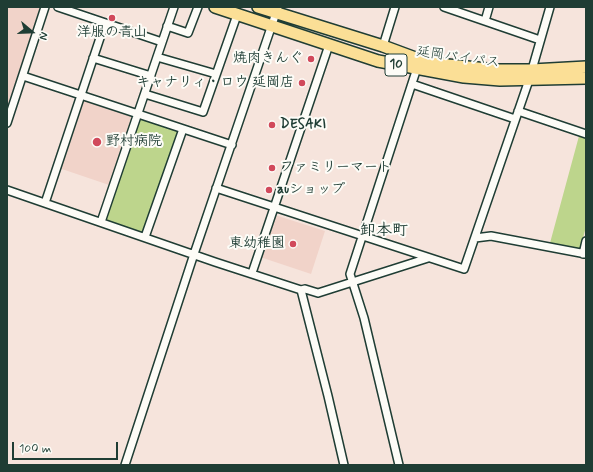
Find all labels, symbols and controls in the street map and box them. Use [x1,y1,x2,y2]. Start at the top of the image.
north arrow [12,12,52,52]
marker: 洋服の青山 [107,13,117,23]
place label: 洋服の青山 [77,25,147,41]
text: N [36,30,51,42]
street label: 延岡バイパス [415,44,501,72]
place label: 焼肉きんぐ [233,51,303,67]
marker: 焼肉きんぐ [306,54,316,64]
road number: 10 [385,54,407,76]
place label: キャナリィ・ロウ 延岡店 [136,75,294,91]
marker: キャナリィ・ロウ 延岡店 [297,78,307,88]
place label: DESAKI [280,117,326,133]
marker: DESAKI [267,120,277,130]
place label: 野村病院 [106,134,162,150]
marker: 野村病院 [91,136,103,148]
place label: ファミリーマート [280,160,392,176]
marker: ファミリーマート [267,163,277,173]
place label: auショップ [277,182,345,198]
marker: auショップ [264,185,274,195]
district label: 卸本町 [360,222,408,242]
place label: 東幼稚園 [229,236,285,252]
marker: 東幼稚園 [288,239,298,249]
scale bar [14,434,120,460]
text: 100 m [19,441,51,457]

